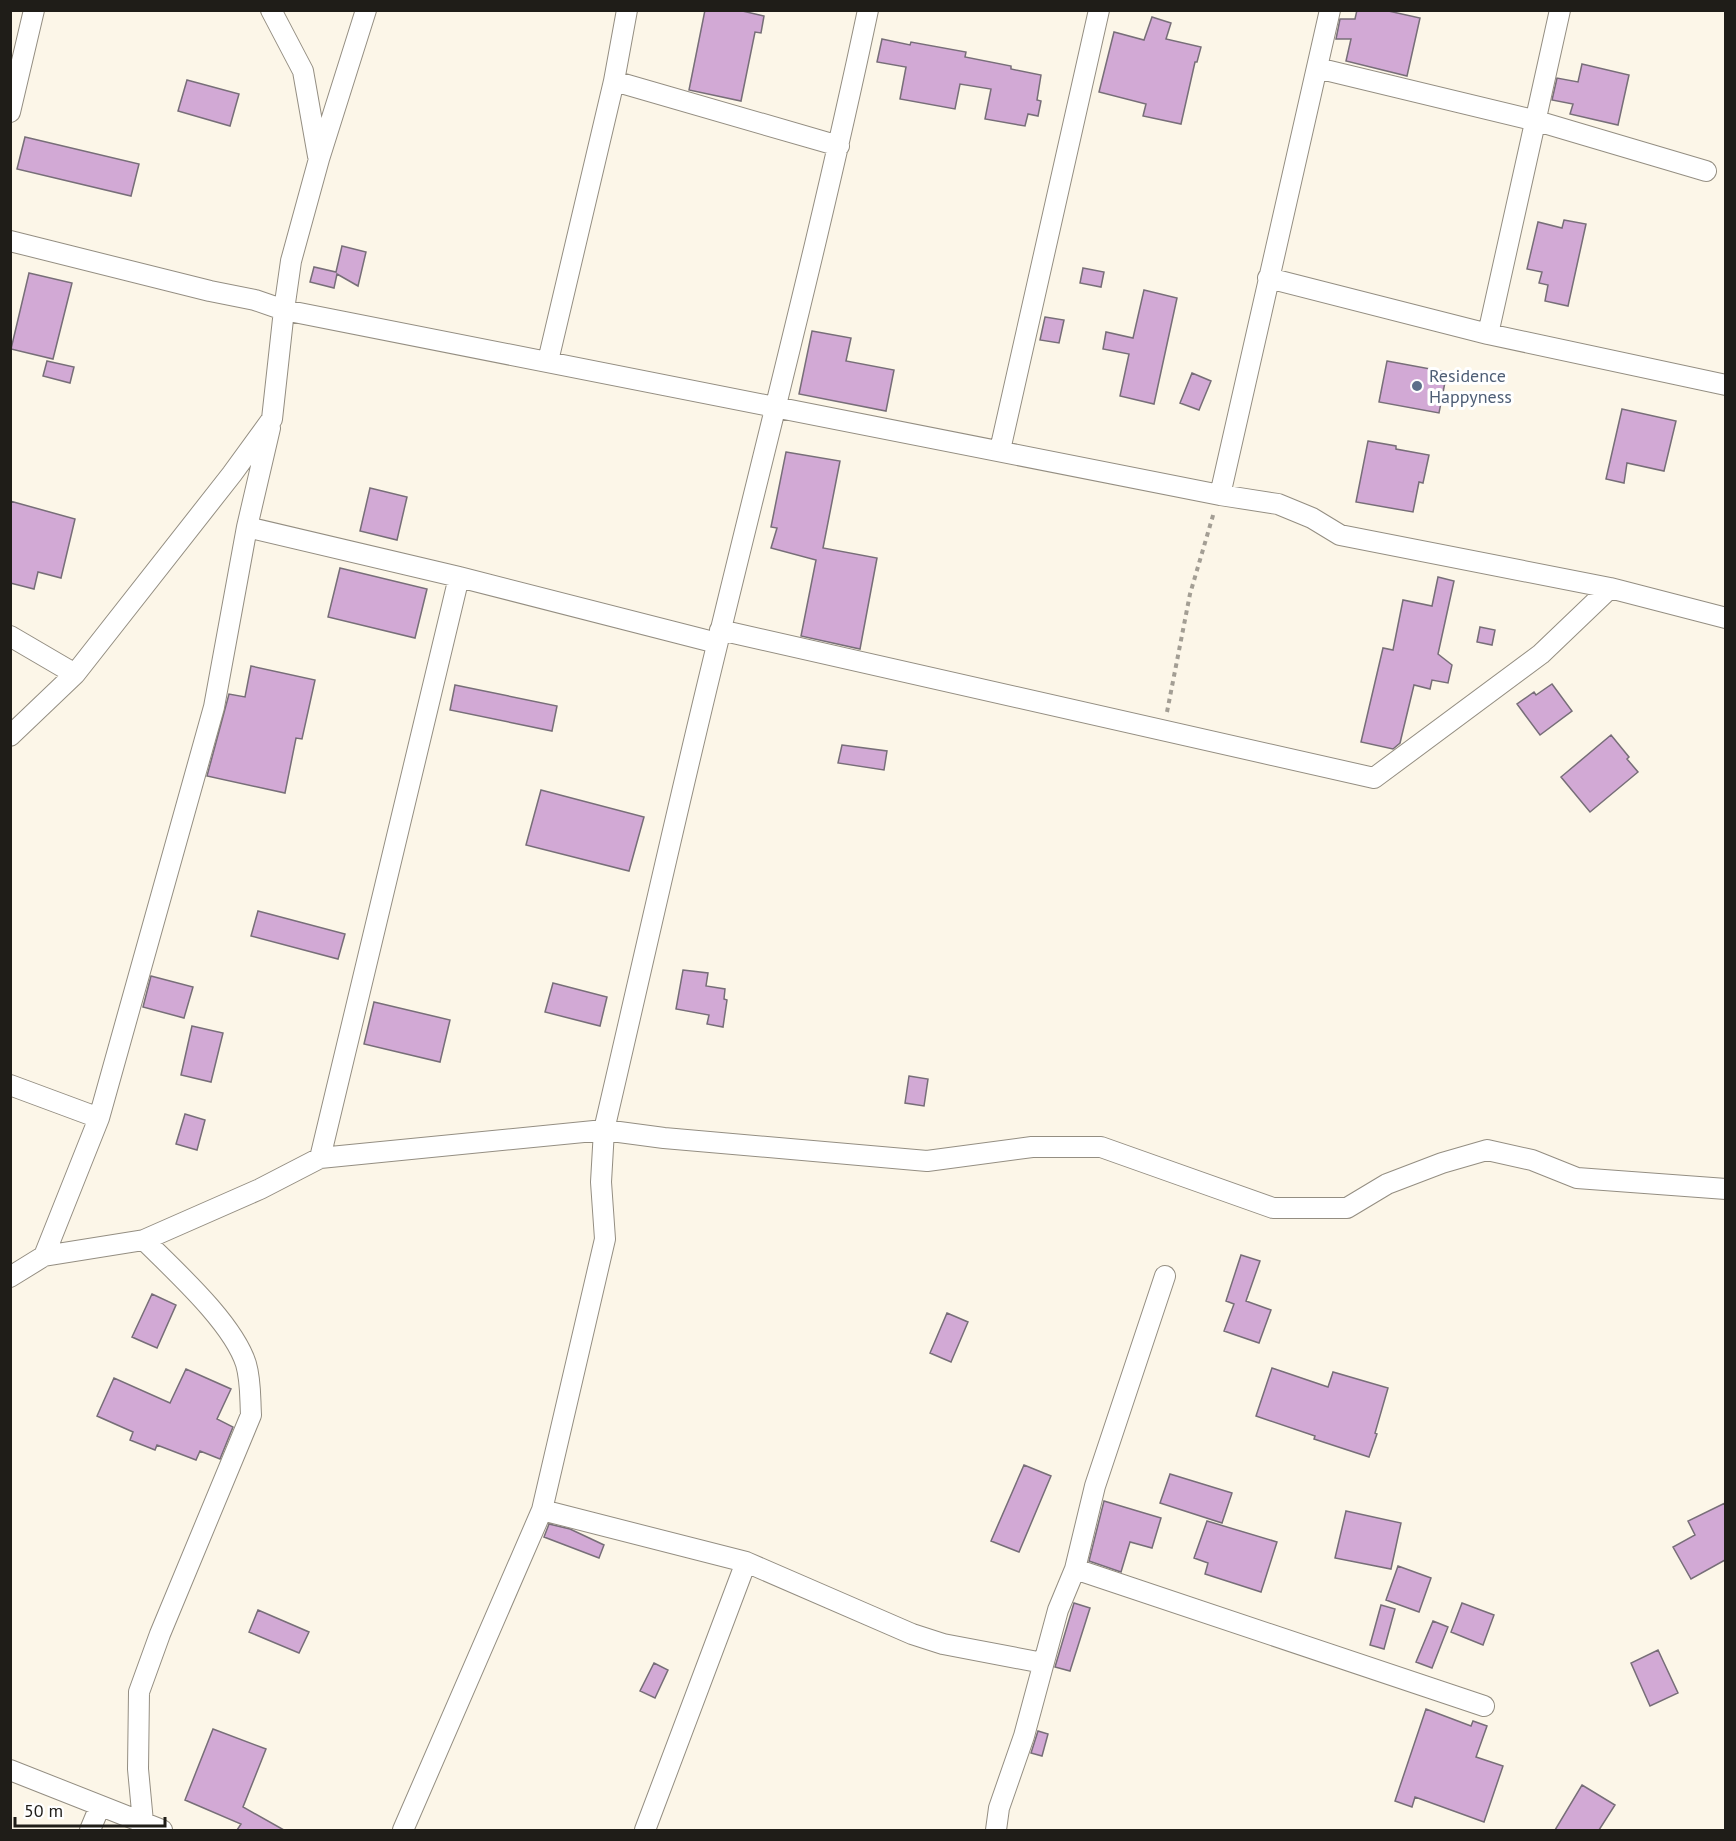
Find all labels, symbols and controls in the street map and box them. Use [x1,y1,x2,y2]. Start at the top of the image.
place label: Residence Happyness [1429,364,1512,408]
marker: Residence Happyness [1410,379,1424,393]
scale bar [15,1790,165,1828]
text: 50 m [24,1799,63,1822]

